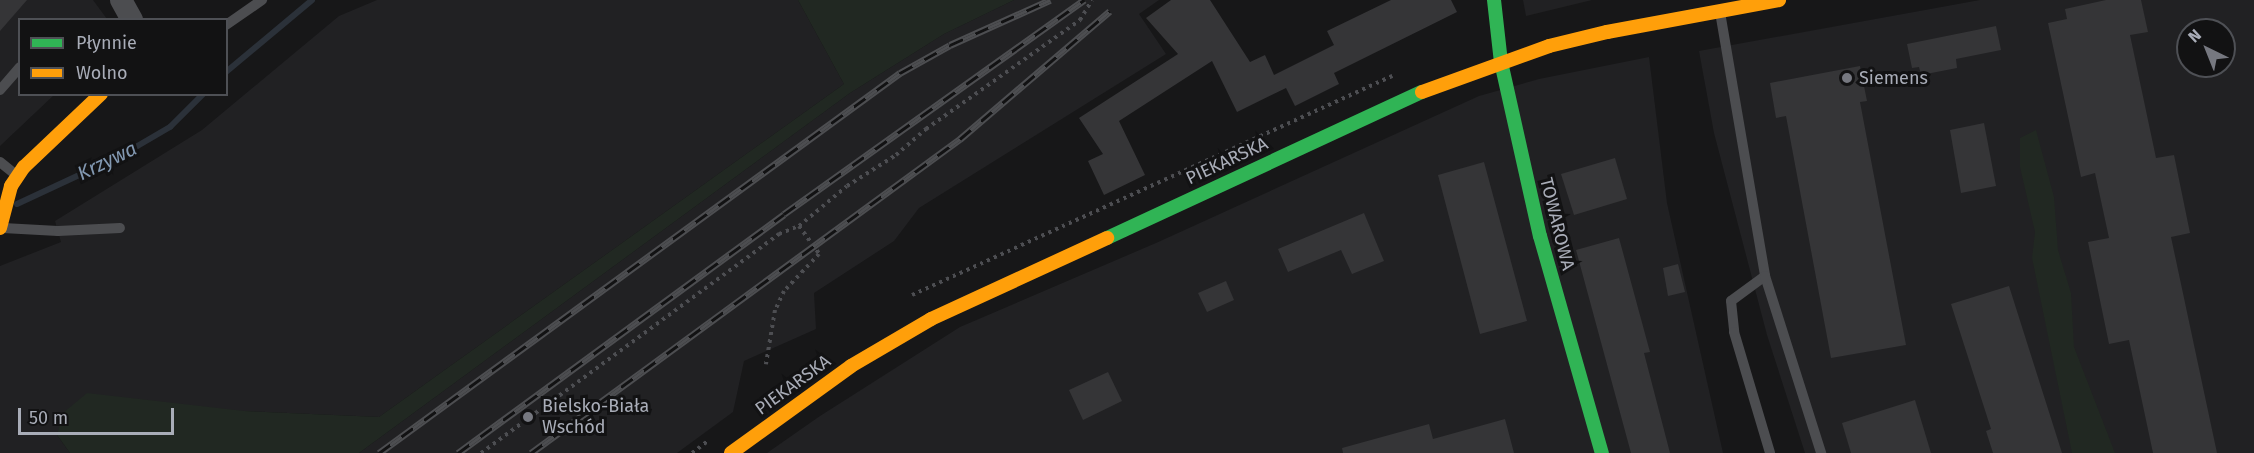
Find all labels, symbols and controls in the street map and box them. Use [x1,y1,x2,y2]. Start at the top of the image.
legend [18,18,228,96]
north arrow [2176,18,2236,78]
text: N [2184,25,2205,47]
text: Płynnie [76,32,137,54]
text: Wolno [76,62,128,84]
place label: Siemens [1859,67,1928,89]
marker: Siemens [1840,71,1854,85]
street label: PIEKARSKA [1183,133,1271,189]
water label: Krzywa [73,136,141,186]
street label: TOWAROWA [1535,175,1579,273]
street label: PIEKARSKA [751,350,835,420]
scale bar [21,396,177,434]
place label: Bielsko-Biała Wschód [542,396,649,438]
text: 50 m [29,407,68,429]
marker: Bielsko-Biała Wschód [519,408,537,426]

